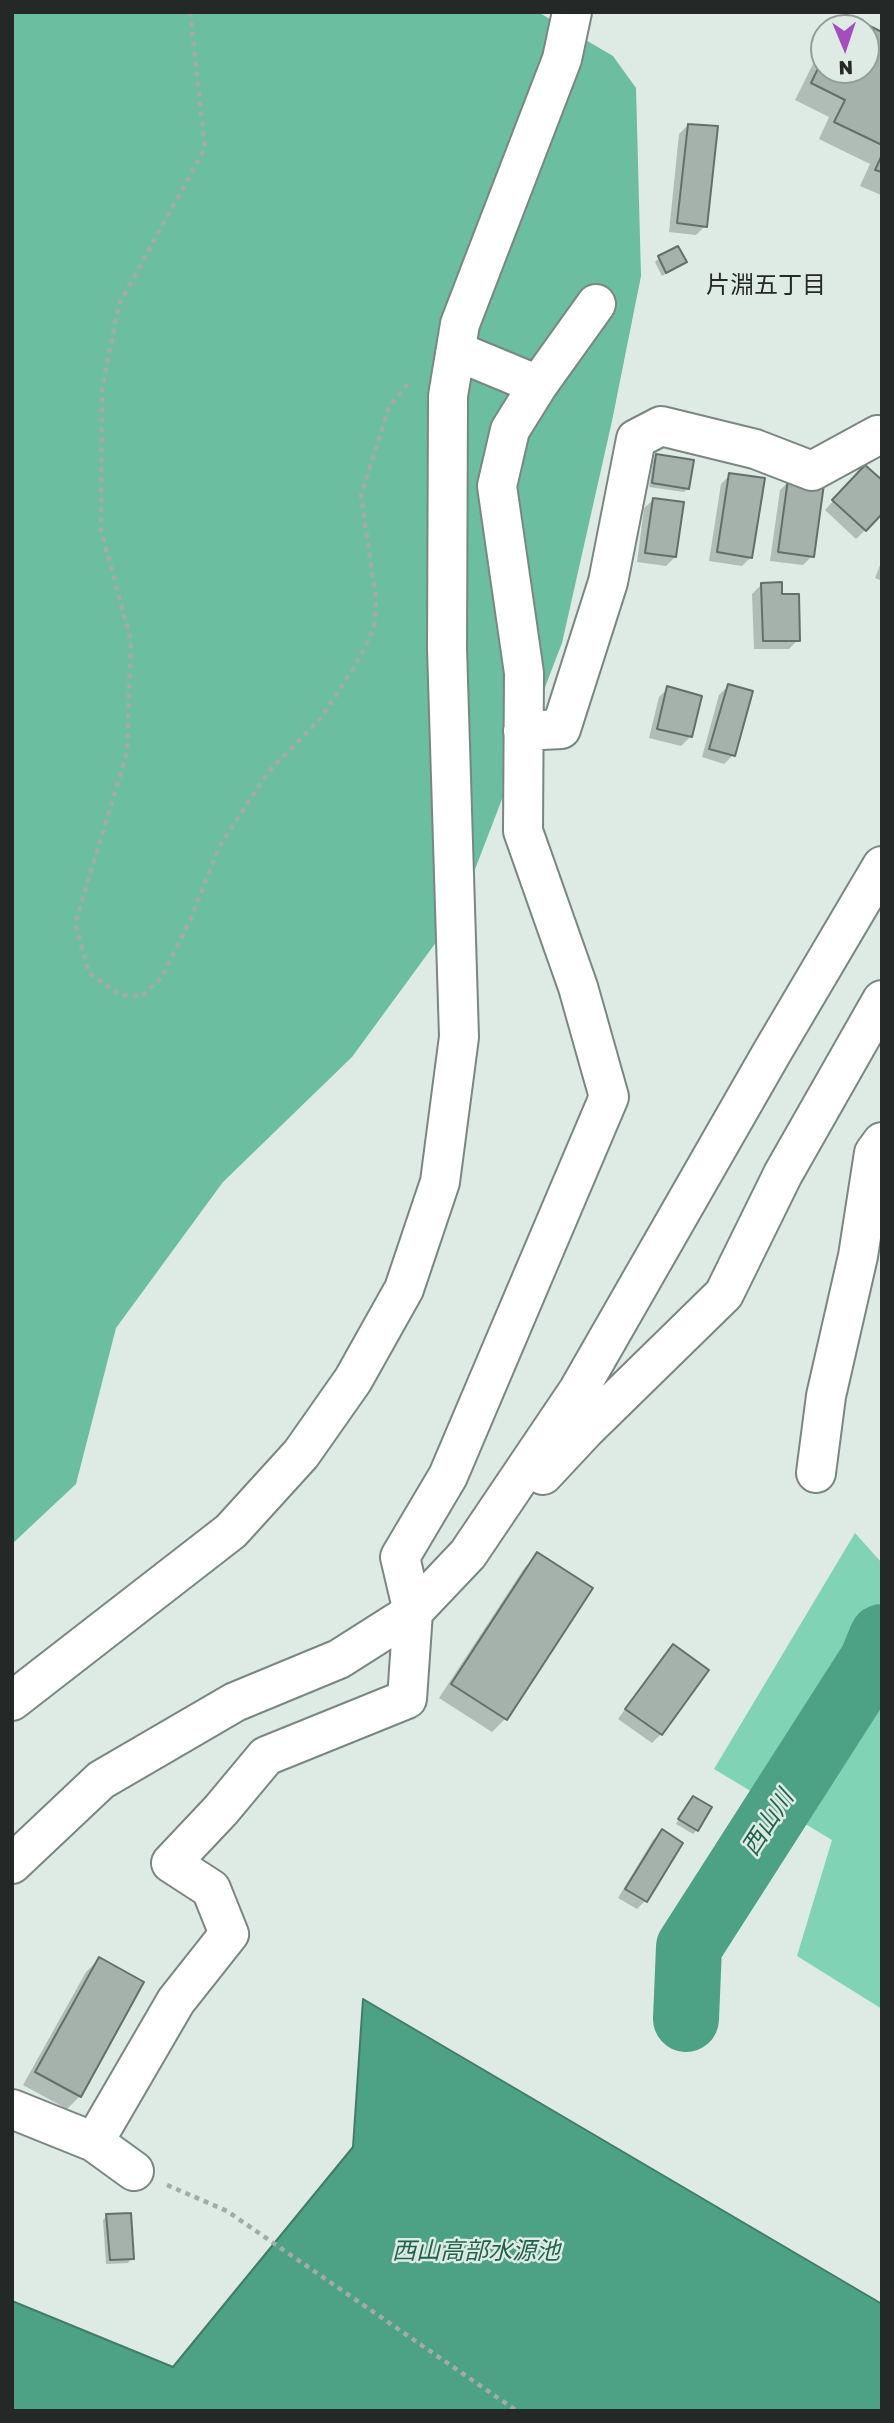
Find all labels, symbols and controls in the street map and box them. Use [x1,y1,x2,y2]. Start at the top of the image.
north arrow [810,14,880,84]
text: N [838,57,853,80]
district label: 片淵五丁目 [706,271,826,299]
water label: 西山川 [736,1785,800,1861]
water label: 西山高部水源池 [392,2237,560,2265]

